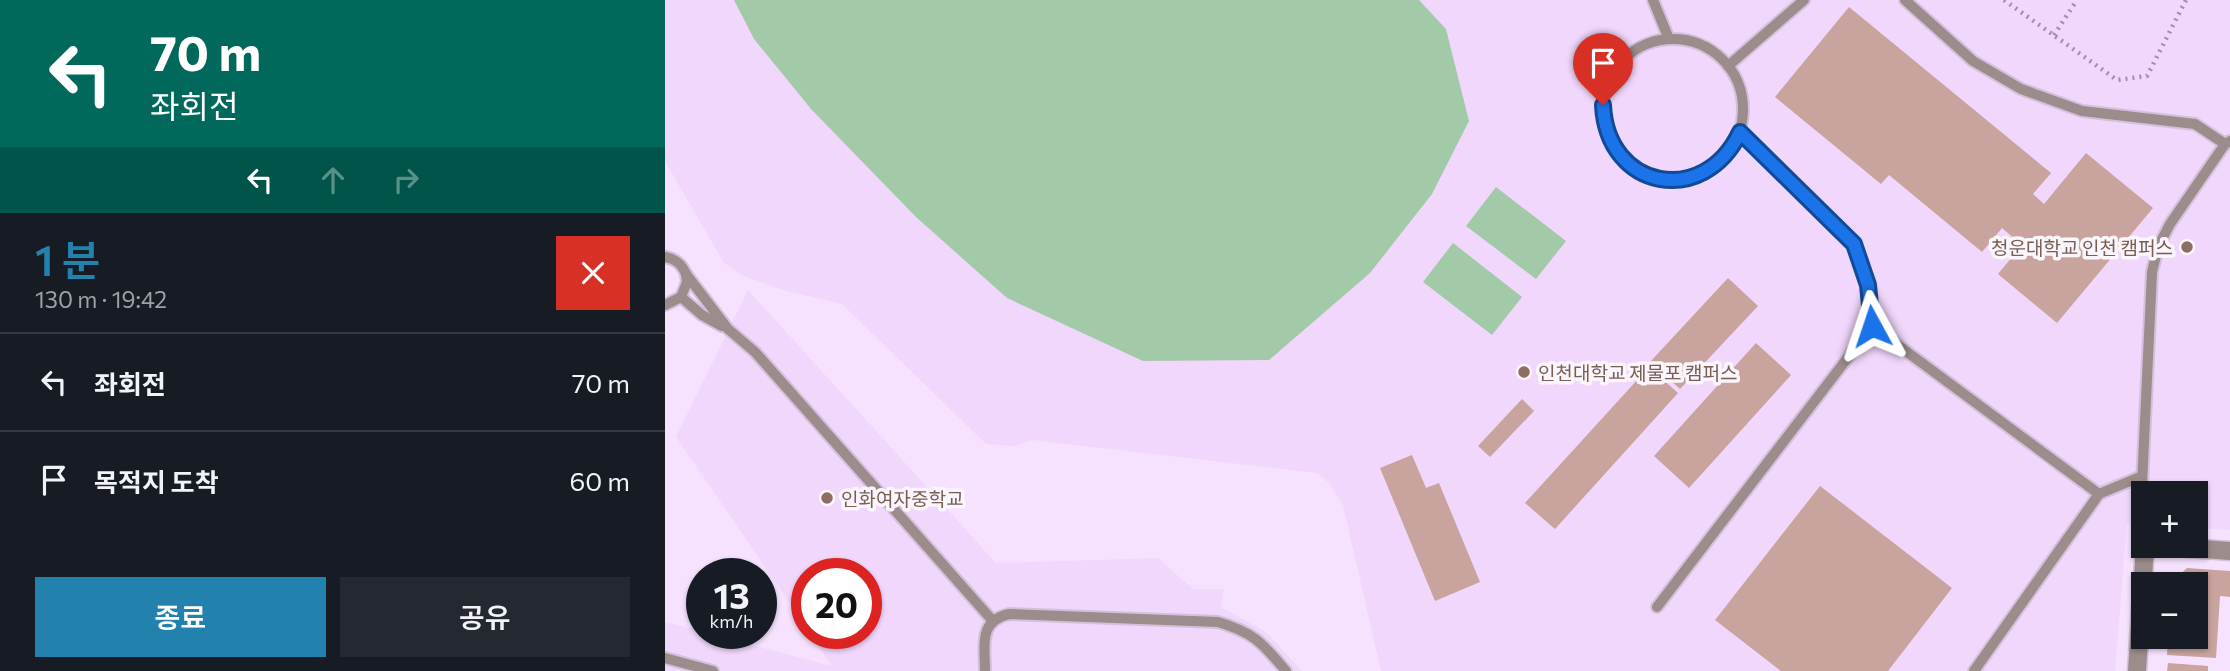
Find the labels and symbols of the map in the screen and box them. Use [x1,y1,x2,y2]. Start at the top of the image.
pin [1573,33,1633,105]
place label: 청운대학교 인천 캠퍼스 [1991,236,2173,259]
marker: 청운대학교 인천 캠퍼스 [2179,239,2195,255]
position arrow [1835,289,1909,363]
place label: 인천대학교 제물포 캠퍼스 [1538,361,1738,384]
marker: 인천대학교 제물포 캠퍼스 [1516,364,1532,380]
place label: 인화여자중학교 [841,487,963,510]
marker: 인화여자중학교 [819,490,835,506]
speed limit sign: 20 [791,558,882,649]

